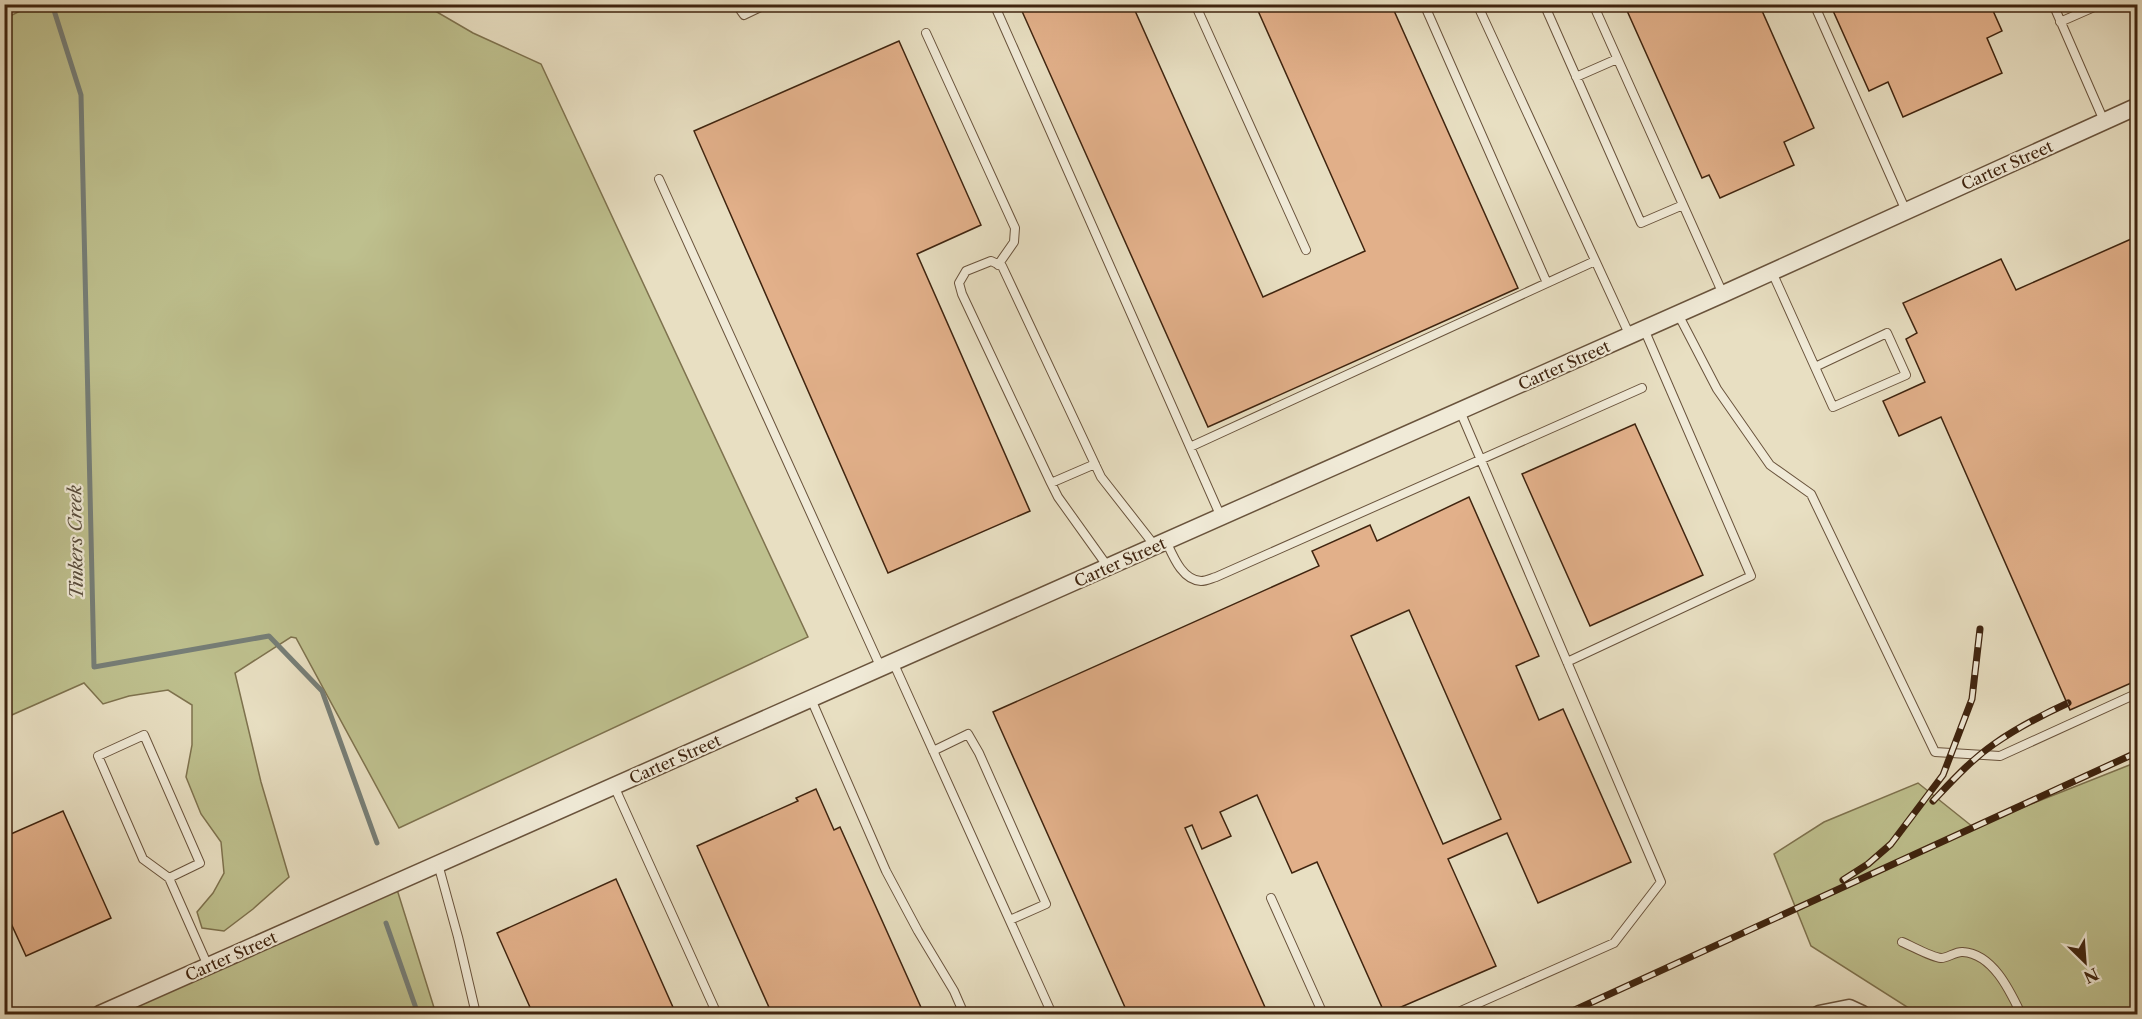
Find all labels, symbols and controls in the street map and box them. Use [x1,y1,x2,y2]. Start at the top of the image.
street label: Carter Street [1958,136,2056,194]
street label: Carter Street [1515,336,1613,394]
water label: Tinkers Creek [64,484,88,599]
street label: Carter Street [1071,533,1169,591]
street label: Carter Street [626,730,724,788]
street label: Carter Street [182,927,280,985]
north arrow [2055,932,2115,992]
text: N [2081,964,2102,988]

